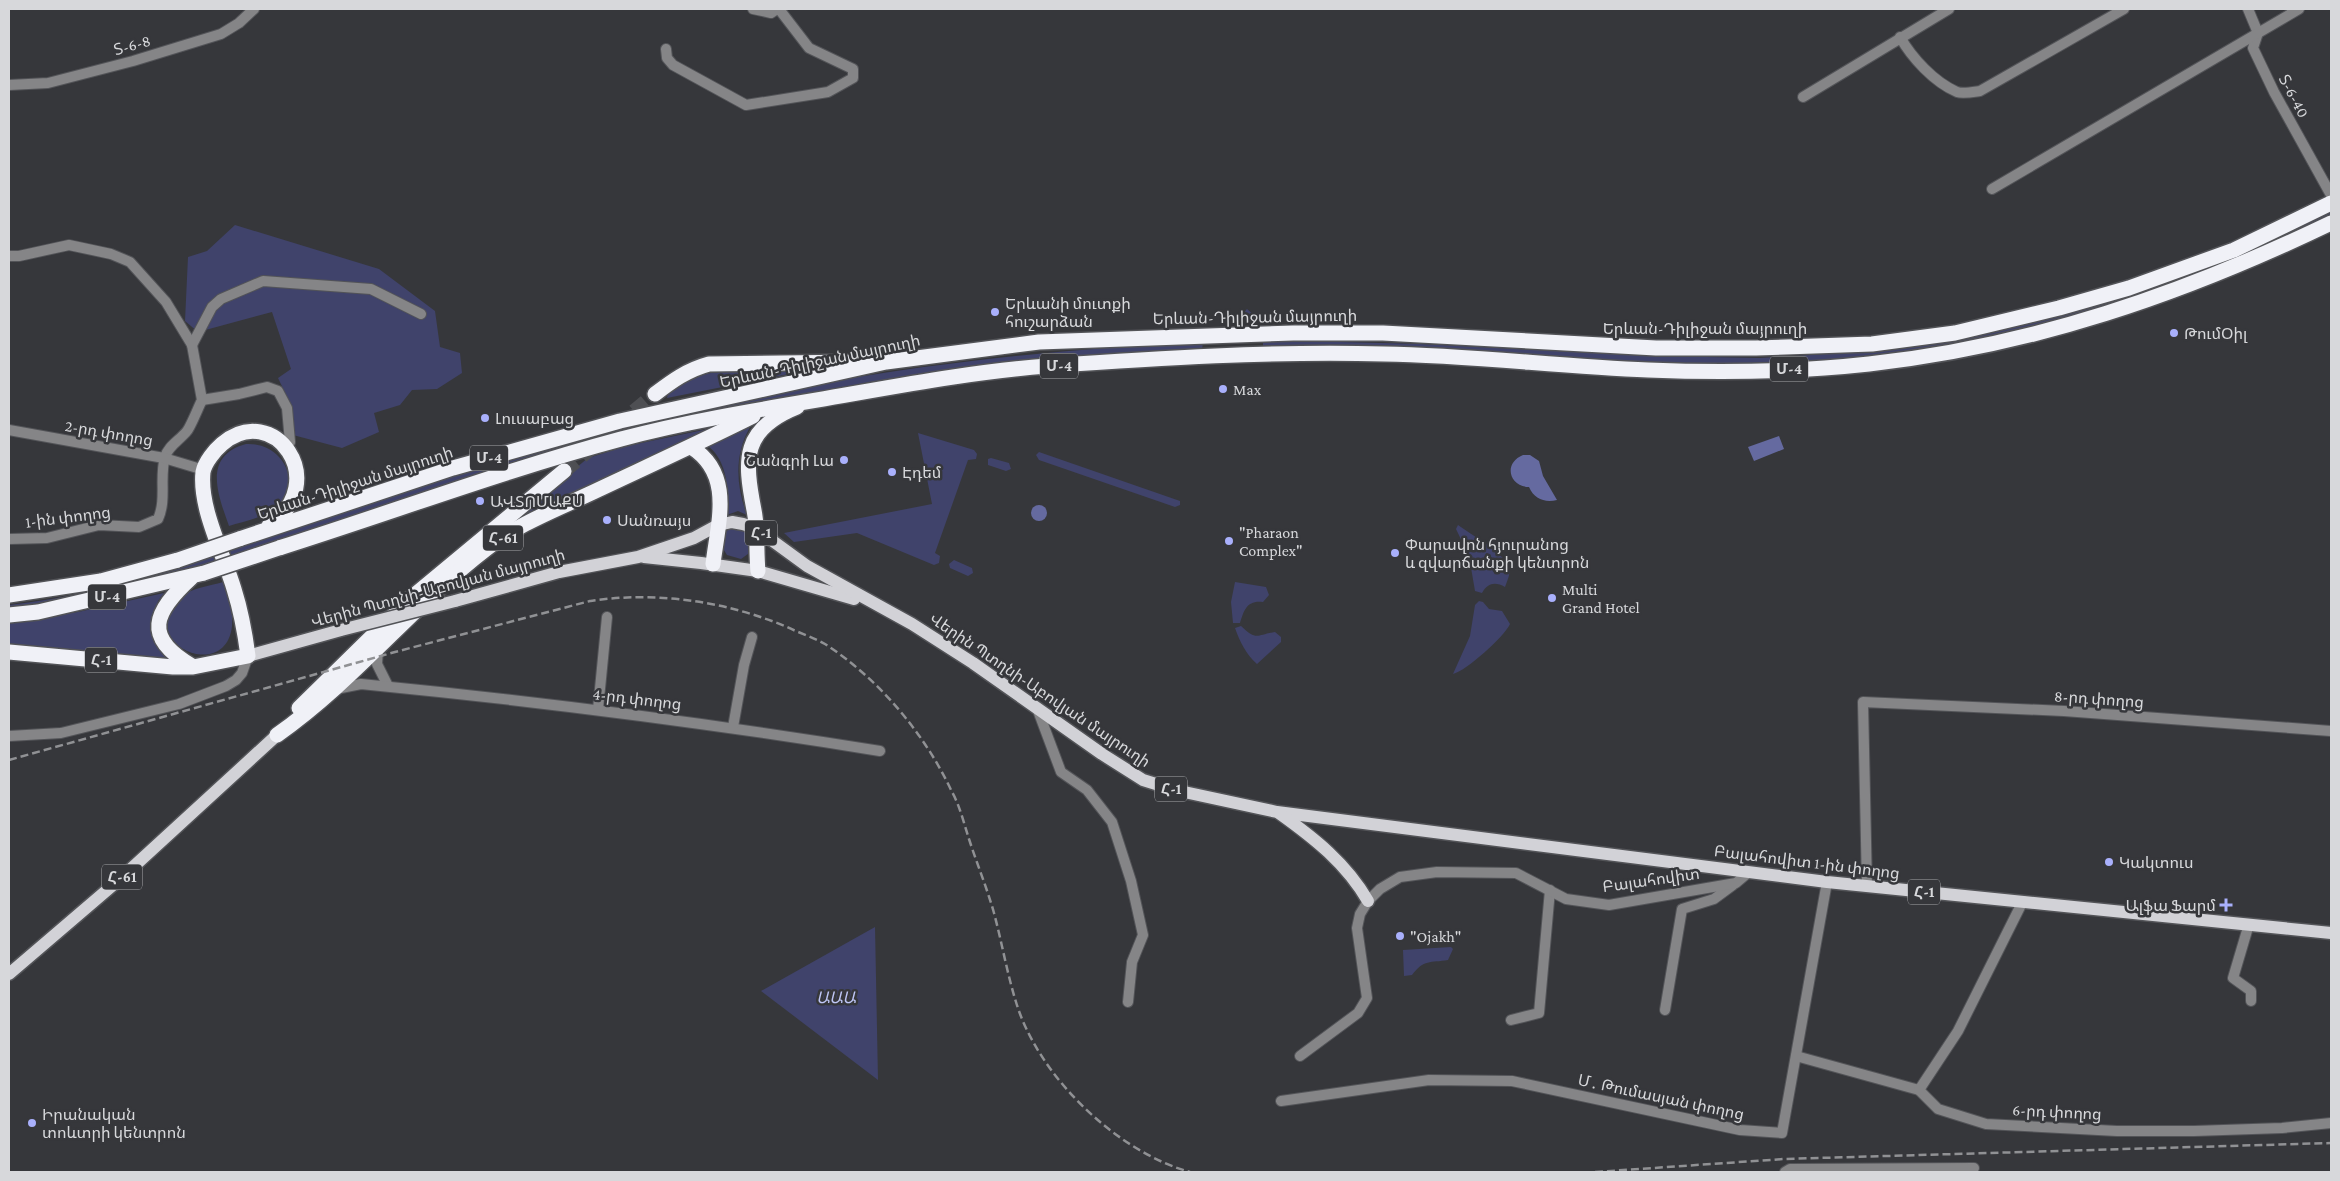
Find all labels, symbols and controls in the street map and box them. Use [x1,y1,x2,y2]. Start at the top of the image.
street label: Տ-6-8 [112,32,152,58]
street label: Տ-6-40 [2276,72,2312,120]
place label: Երևանի մուտքի հուշարձան [1005,295,1131,331]
marker: Երևանի մուտքի հուշարձան [989,306,1001,318]
street label: Երևան-Դիլիջան մայրուղի [1153,307,1357,328]
street label: Երևան-Դիլիջան մայրուղի [1603,320,1807,338]
place label: ԹումՕիլ [2184,325,2248,343]
marker: ԹումՕիլ [2168,327,2180,339]
street label: Երևան-Դիլիջան մայրուղի [718,331,922,392]
road number: Մ-4 [1040,354,1078,378]
road number: Մ-4 [1770,356,1808,382]
place label: Max [1233,381,1262,398]
marker: Max [1217,383,1229,395]
place label: Լուսաբաց [495,410,574,428]
marker: Լուսաբաց [479,412,491,424]
street label: 2-րդ փողոց [64,417,154,450]
street label: Երևան-Դիլիջան մայրուղի [255,443,455,524]
road number: Մ-4 [470,446,508,470]
place label: Շանգրի Լա [746,452,834,470]
marker: Շանգրի Լա [838,454,850,466]
place label: Էդեմ [902,464,942,482]
marker: Էդեմ [886,466,898,478]
place label: ԱՎՏՈՄԱՔՍ [490,493,583,510]
marker: ԱՎՏՈՄԱՔՍ [474,495,486,507]
street label: 1-ին փողոց [24,503,112,532]
place label: Սանռայս [617,512,691,530]
marker: Սանռայս [601,514,613,526]
road number: Հ-1 [745,520,777,546]
place label: "Pharaon Complex" [1239,524,1303,560]
road number: Հ-61 [483,526,523,550]
marker: "Pharaon Complex" [1223,535,1235,547]
place label: Փարավոն հյուրանոց և զվարճանքի կենտրոն [1405,536,1589,572]
street label: Վերին Պտղնի-Աբովյան մայրուղի [309,546,567,631]
marker: Փարավոն հյուրանոց և զվարճանքի կենտրոն [1389,547,1401,559]
place label: Multi Grand Hotel [1562,581,1640,616]
road number: Մ-4 [88,584,126,610]
marker: Multi Grand Hotel [1546,592,1558,604]
street label: Վերին Պտղնի-Աբովյան մայրուղի [926,610,1153,771]
road number: Հ-1 [85,648,117,672]
street label: 4-րդ փողոց [591,685,682,714]
street label: 8-րդ փողոց [2053,687,2144,712]
road number: Հ-1 [1155,776,1187,802]
street label: Բալահովիտ 1-ին փողոց [1713,842,1901,883]
place label: Կակտուս [2119,854,2194,872]
marker: Կակտուս [2103,856,2115,868]
road number: Հ-61 [102,864,142,890]
street label: Բալահովիտ [1601,865,1701,896]
road number: Հ-1 [1908,880,1940,904]
place label: Ալֆա Ֆարմ [2125,897,2216,915]
marker: Ալֆա Ֆարմ [2220,899,2232,911]
place label: "Ojakh" [1410,928,1461,946]
marker: "Ojakh" [1394,930,1406,942]
park label: ԱԱԱ [816,989,856,1006]
street label: Մ․ Թումասյան փողոց [1576,1071,1746,1124]
street label: 6-րդ փողոց [2012,1101,2102,1124]
place label: Իրանական տոևտրի կենտրոն [42,1106,186,1142]
marker: Իրանական տոևտրի կենտրոն [26,1117,38,1129]

